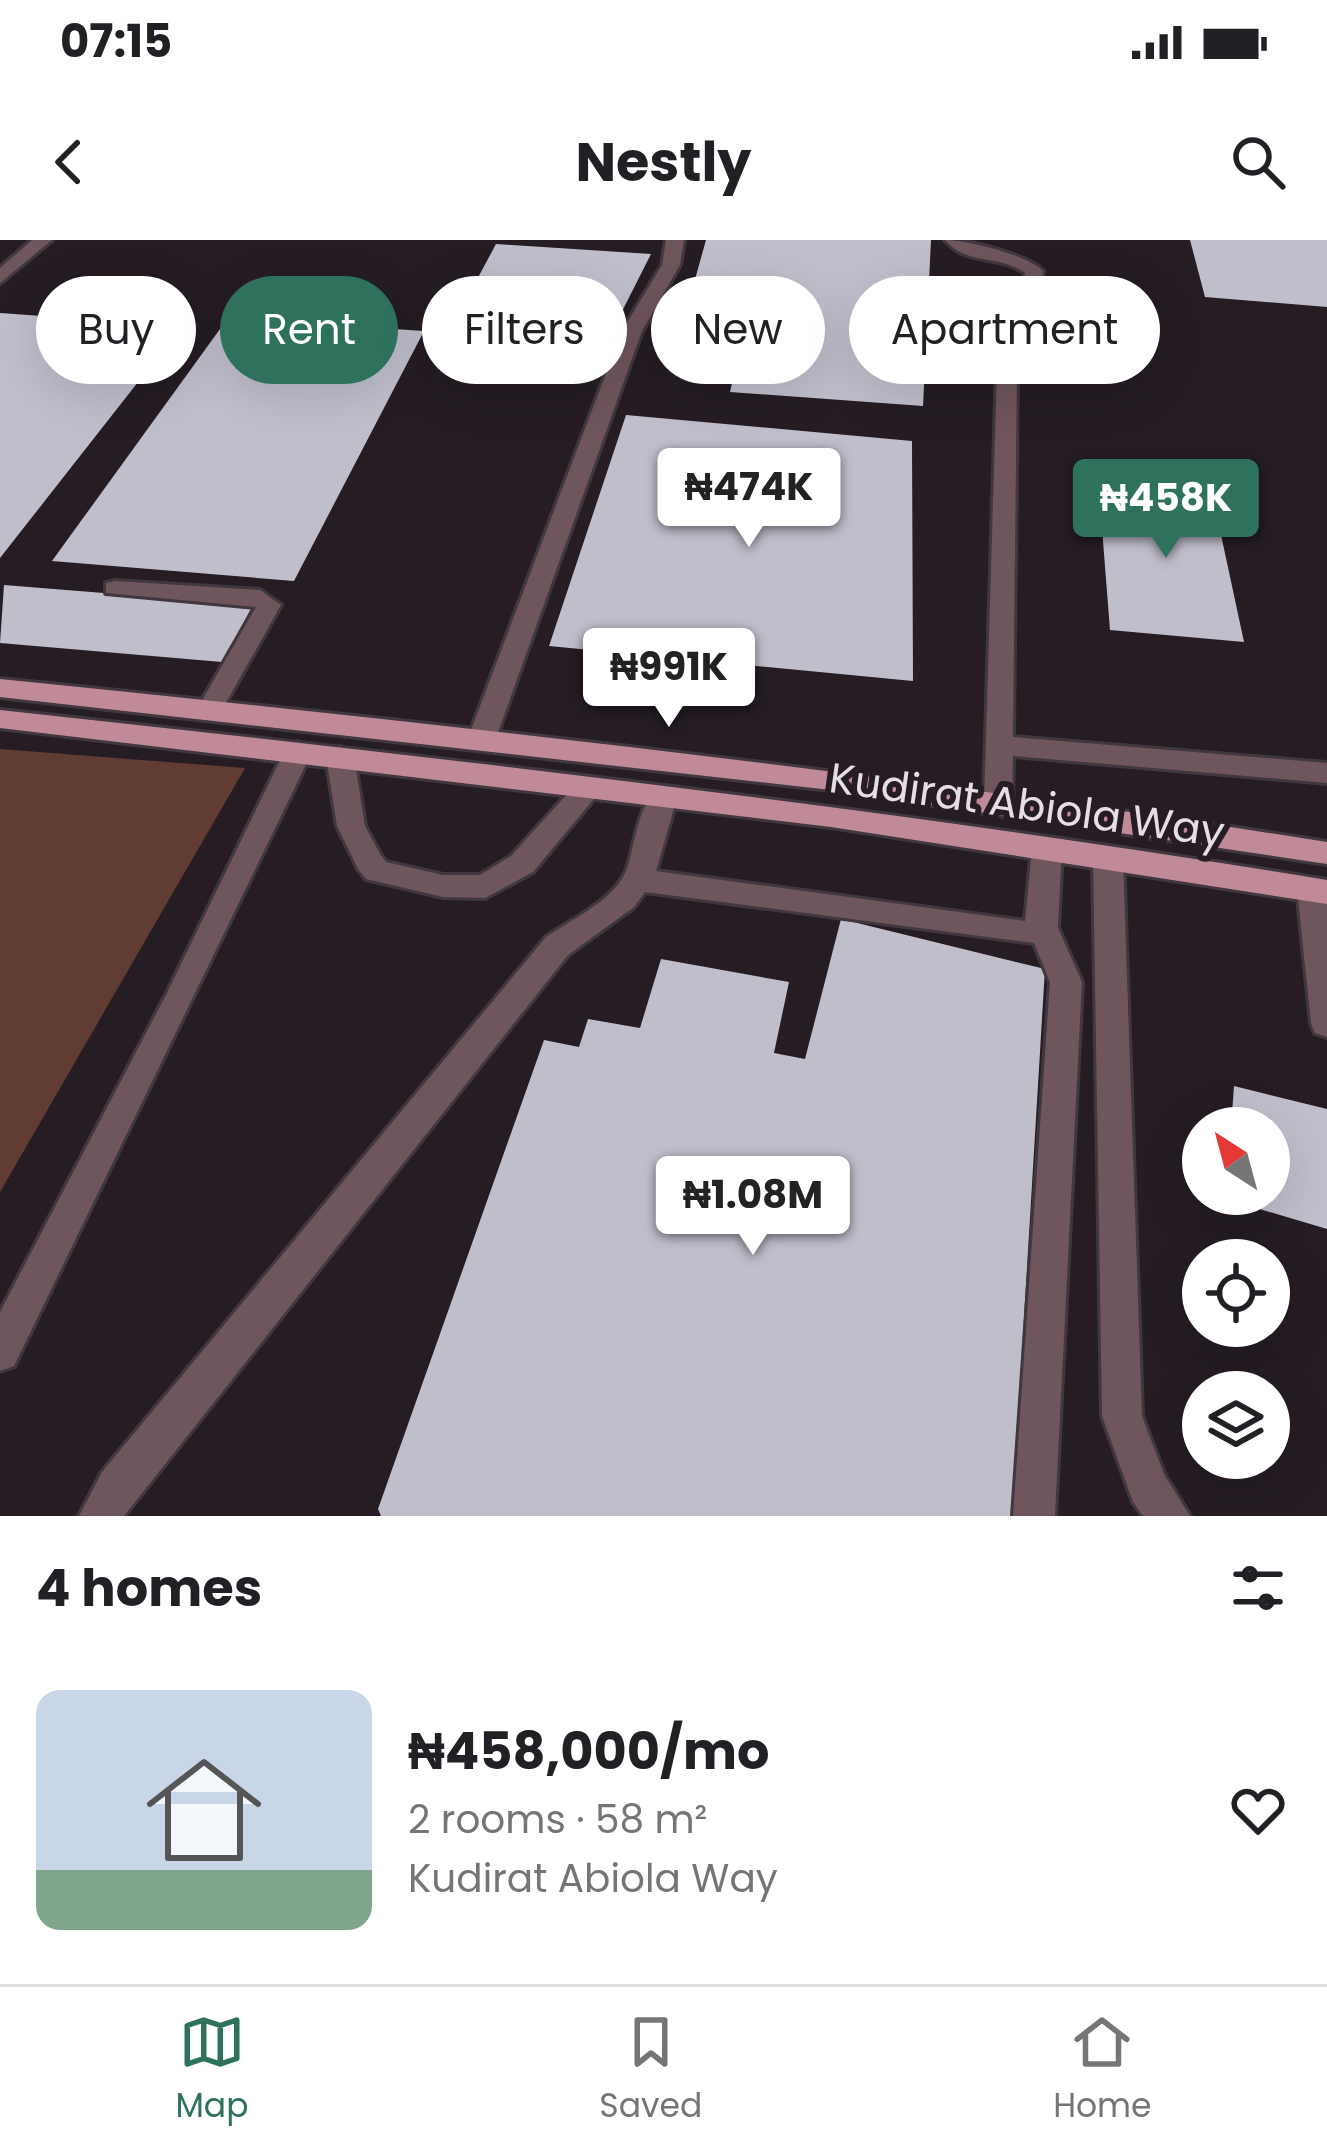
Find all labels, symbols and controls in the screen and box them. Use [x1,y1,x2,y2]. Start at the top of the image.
text: 07:15 [60,10,172,73]
text: Nestly [576,124,752,200]
icon: back [36,129,102,195]
icon: search [1225,129,1291,195]
chip: Buy [36,276,196,384]
chip: Rent [220,276,398,384]
chip: Filters [422,276,627,384]
chip: New [651,276,825,384]
chip: Apartment [849,276,1160,384]
pin: ₦474K [665,448,833,550]
text: ₦474K [684,459,814,514]
pin: ₦458K [1082,459,1250,561]
text: ₦458K [1100,470,1232,525]
pin: ₦991K [585,628,753,730]
text: ₦991K [610,639,728,694]
street label: Kudirat Abiola Way [826,748,1229,862]
north arrow [1182,1107,1290,1215]
map controls [1182,1107,1290,1479]
pin: ₦1.08M [655,1156,851,1258]
text: ₦1.08M [683,1167,823,1222]
button: locate [1182,1239,1290,1347]
button: layers [1182,1371,1290,1479]
text: 4 homes [36,1552,262,1624]
icon: filters [1225,1555,1291,1621]
text: ₦458,000/mo [408,1715,770,1787]
icon: home [132,1738,276,1882]
icon: heart [1225,1777,1291,1843]
text: 2 rooms · 58 m² [408,1792,707,1847]
text: Kudirat Abiola Way [408,1851,778,1906]
tab: Map [175,2009,248,2131]
tab: Saved [599,2009,702,2131]
tab: Home [1053,2009,1152,2131]

